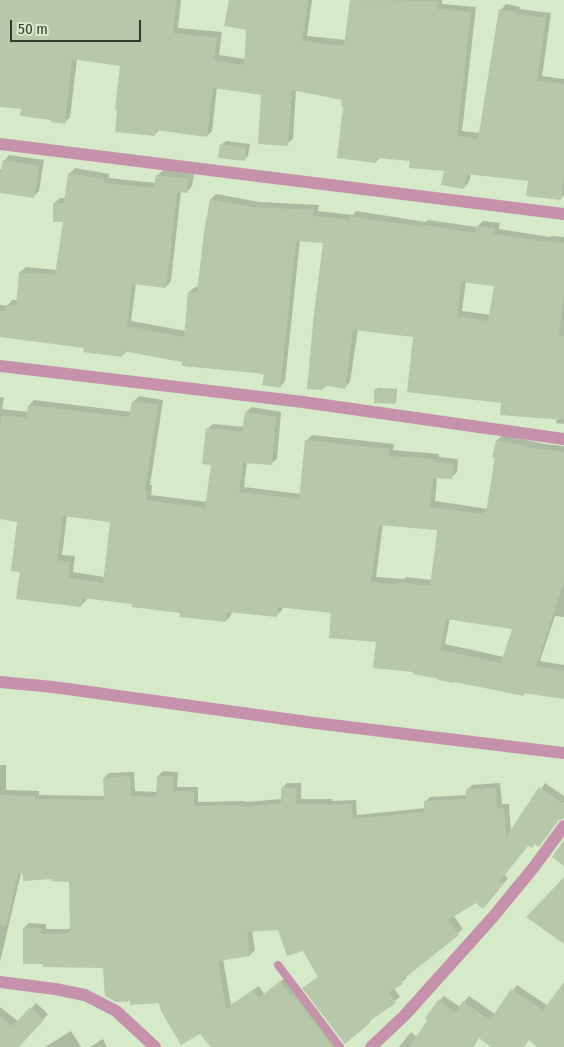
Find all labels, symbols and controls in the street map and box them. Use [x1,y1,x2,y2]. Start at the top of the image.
scale bar [12,10,144,42]
text: 50 m [18,20,48,38]

